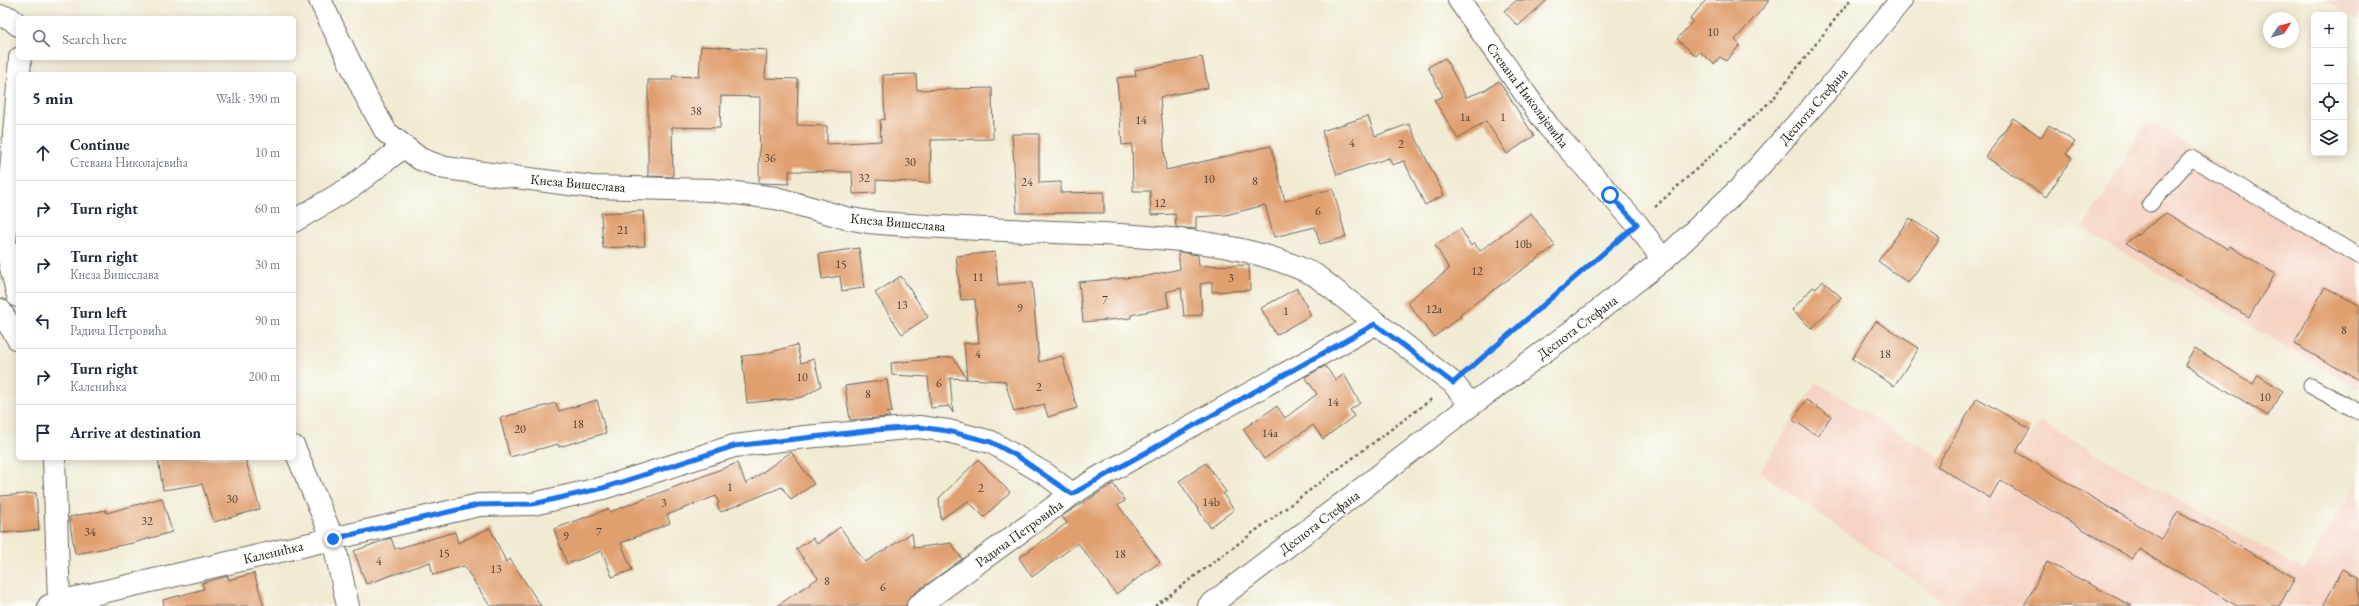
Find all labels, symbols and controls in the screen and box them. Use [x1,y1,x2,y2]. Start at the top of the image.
north arrow [2263,12,2299,48]
map controls [2311,12,2347,156]
button: + [2311,12,2347,48]
search box [16,16,296,60]
house number: 10 [1707,24,1719,40]
icon: search [30,27,52,49]
text: Search here [62,29,127,48]
street label: Стевана Николајевића [1483,39,1574,151]
button: − [2311,48,2347,84]
street label: Деспота Стефана [1775,64,1852,148]
button: locate [2311,84,2347,120]
text: 5 min [32,87,73,109]
text: Walk · 390 m [216,90,280,107]
house number: 38 [690,103,702,119]
house number: 1a [1460,109,1470,125]
house number: 1 [1500,109,1506,125]
house number: 14 [1135,112,1147,128]
button: layers [2311,120,2347,156]
text: Continue [70,135,130,154]
house number: 4 [1349,135,1355,151]
house number: 2 [1398,136,1404,152]
icon: ahead [32,142,54,164]
text: 10 m [255,144,280,161]
house number: 36 [764,150,776,166]
text: Стевана Николајевића [70,154,188,171]
house number: 30 [904,154,916,170]
street label: Кнеза Вишеслава [530,170,627,196]
house number: 32 [858,170,870,186]
house number: 10 [1203,171,1215,187]
house number: 8 [1252,173,1258,189]
house number: 24 [1021,174,1033,190]
route start [1601,186,1619,204]
house number: 12 [1154,195,1166,211]
icon: right [32,198,54,220]
text: Turn right [70,199,138,218]
text: 60 m [255,200,280,217]
house number: 6 [1315,203,1321,219]
street label: Кнеза Вишеслава [850,209,947,235]
house number: 21 [617,222,629,238]
house number: 10b [1514,236,1532,252]
text: Turn right [70,247,138,266]
icon: right [32,254,54,276]
text: 30 m [255,256,280,273]
house number: 15 [835,256,847,272]
house number: 12 [1471,263,1483,279]
text: Кнеза Вишеслава [70,266,159,283]
house number: 11 [972,269,984,285]
house number: 3 [1228,270,1234,286]
street label: Деспота Стефана [1533,291,1621,363]
house number: 7 [1102,292,1108,308]
house number: 13 [896,297,908,313]
house number: 9 [1017,300,1023,316]
house number: 12a [1426,301,1442,317]
text: Turn left [70,303,127,322]
house number: 1 [1283,303,1289,319]
icon: left [32,310,54,332]
text: 90 m [255,312,280,329]
text: Радича Петровића [70,322,167,339]
house number: 8 [2341,322,2347,338]
house number: 4 [975,346,981,362]
house number: 18 [1879,346,1891,362]
text: Turn right [70,359,138,378]
icon: right [32,366,54,388]
text: 200 m [249,368,280,385]
house number: 10 [796,369,808,385]
house number: 6 [936,375,942,391]
text: Каленићка [70,378,127,395]
house number: 2 [1036,379,1042,395]
house number: 8 [865,386,871,402]
house number: 10 [2259,389,2271,405]
house number: 14 [1327,394,1339,410]
house number: 18 [572,416,584,432]
house number: 20 [514,421,526,437]
icon: arrive [32,422,54,444]
text: Arrive at destination [70,423,201,442]
house number: 14a [1262,425,1278,441]
house number: 1 [727,479,733,495]
house number: 2 [978,480,984,496]
street label: Деспота Стефана [1275,486,1363,558]
house number: 30 [226,491,238,507]
house number: 14b [1202,494,1220,510]
house number: 3 [661,495,667,511]
street label: Радича Петровића [972,495,1067,571]
house number: 32 [141,513,153,529]
house number: 34 [84,524,96,540]
house number: 7 [596,524,602,540]
house number: 9 [563,528,569,544]
route end [324,530,342,548]
street label: Каленићка [241,536,305,568]
house number: 15 [438,545,450,561]
house number: 18 [1114,546,1126,562]
house number: 4 [376,553,382,569]
house number: 13 [490,561,502,577]
house number: 8 [824,573,830,589]
house number: 6 [880,579,886,595]

